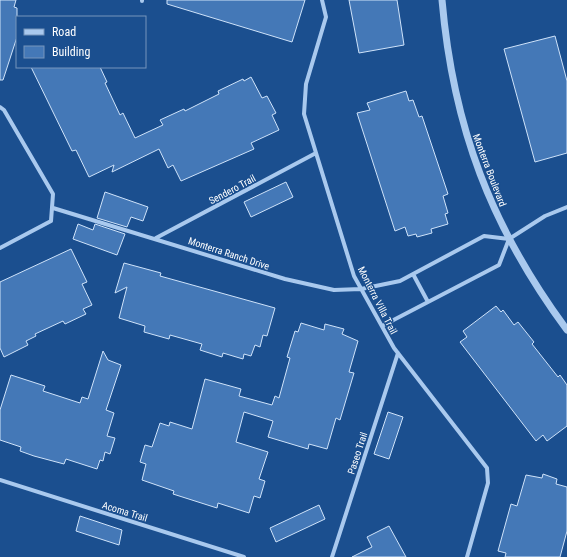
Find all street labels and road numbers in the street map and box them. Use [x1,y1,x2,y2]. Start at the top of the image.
street label: Monterra Boulevard [471,132,509,208]
street label: Sendero Trail [207,172,258,206]
street label: Monterra Ranch Drive [187,235,271,272]
street label: Monterra Villa Trail [356,265,399,336]
street label: Paseo Trail [345,431,369,476]
street label: Acoma Trail [101,499,149,524]

